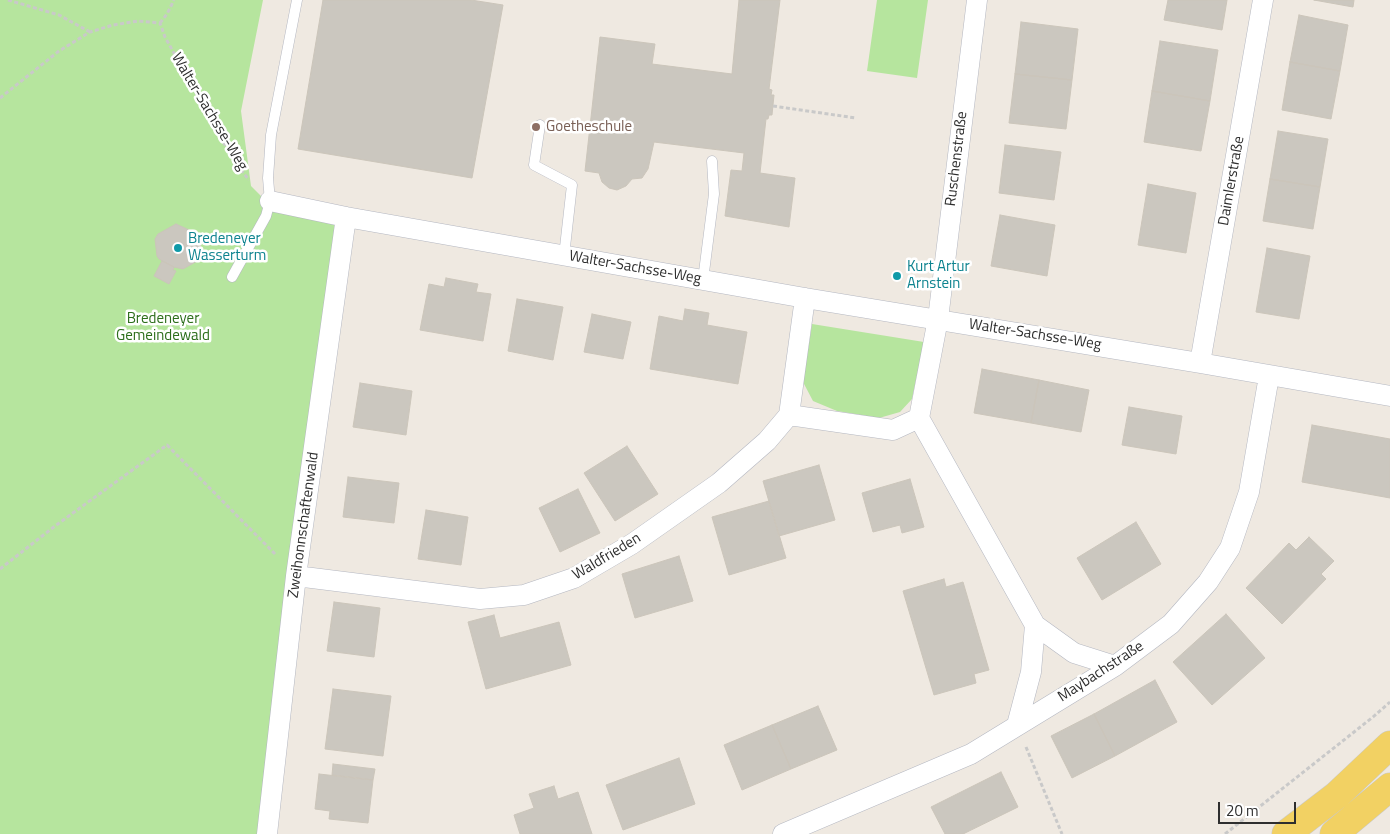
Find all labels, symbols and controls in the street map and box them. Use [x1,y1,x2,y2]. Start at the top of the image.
street label: Walter-Sachsse-Weg [167,50,251,174]
street label: Ruschenstraße [942,111,972,207]
place label: Goetheschule [546,118,632,136]
marker: Goetheschule [530,121,542,133]
street label: Daimlerstraße [1215,135,1249,227]
place label: Bredeneyer Wasserturm [188,230,266,265]
marker: Bredeneyer Wasserturm [172,242,184,254]
street label: Walter-Sachsse-Weg [568,248,702,288]
place label: Kurt Artur Arnstein [907,258,970,293]
marker: Kurt Artur Arnstein [891,270,903,282]
park label: Bredeneyer Gemeindewald [116,310,210,345]
street label: Walter-Sachsse-Weg [967,316,1103,354]
street label: Zweihonnschaftenwald [285,451,323,599]
street label: Waldfrieden [570,530,644,584]
street label: Maybachstraße [1055,638,1147,706]
scale bar [1220,792,1298,824]
text: 20 m [1226,799,1259,822]

